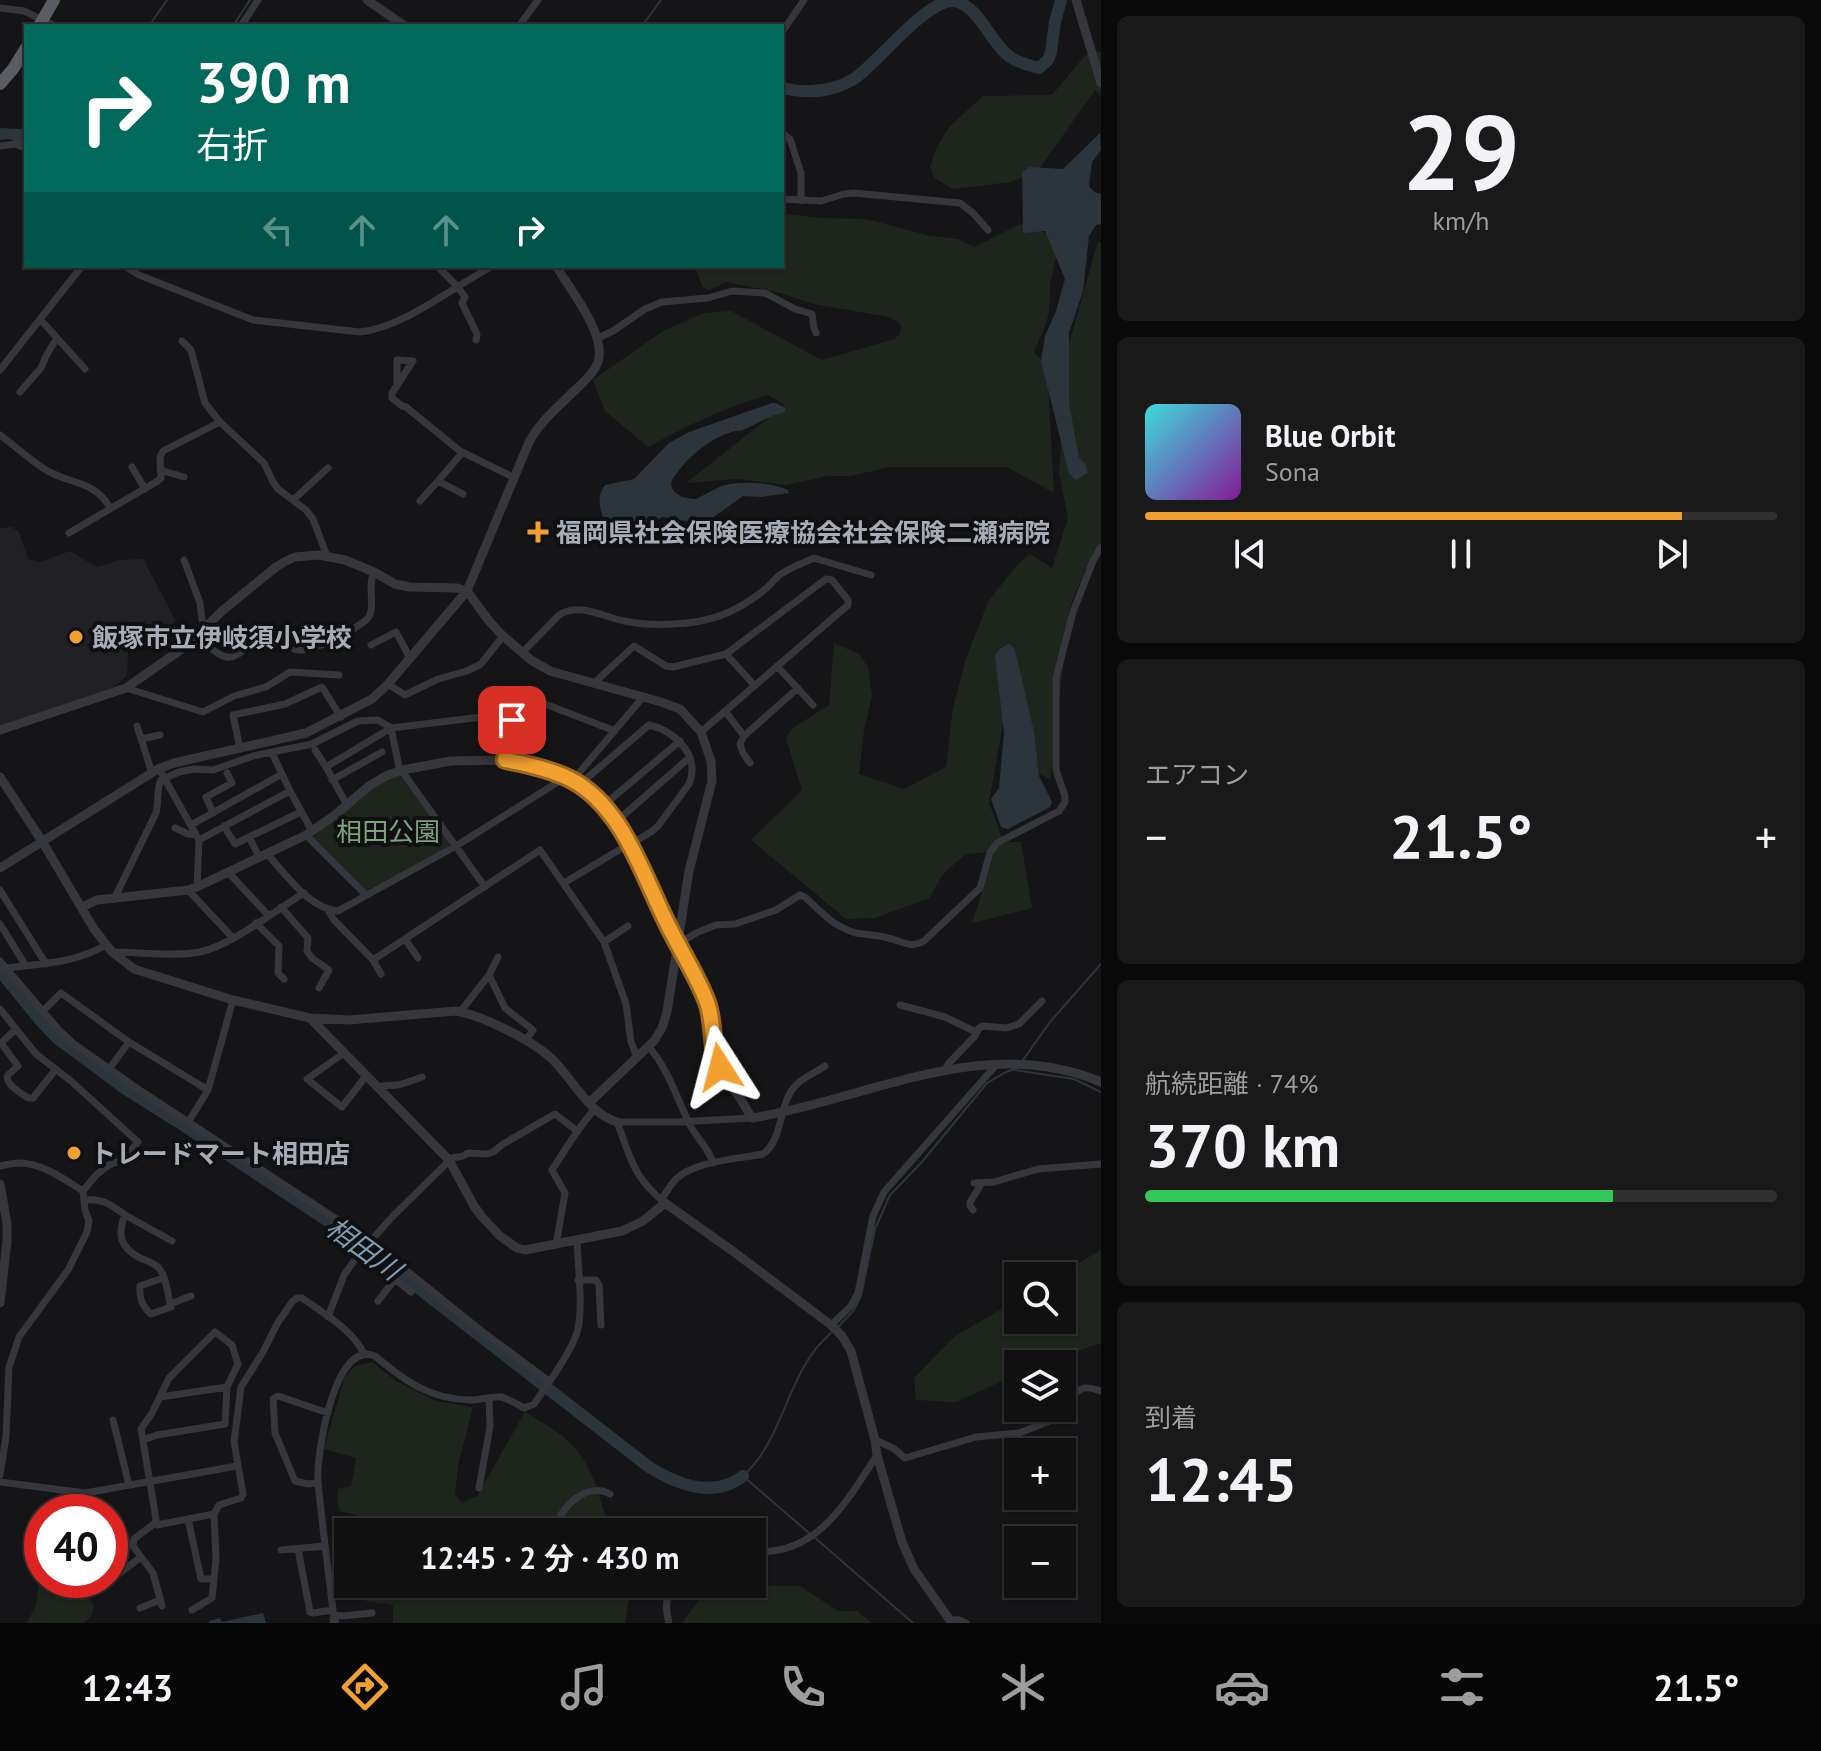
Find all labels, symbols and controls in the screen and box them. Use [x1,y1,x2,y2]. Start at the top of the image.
text: 390 m [196,46,351,118]
icon: right [64,56,168,160]
text: 29 [1402,84,1520,219]
text: 右折 [196,121,268,168]
text: km/h [1433,204,1490,237]
icon: left [256,208,300,252]
icon: ahead [340,208,384,252]
icon: ahead [424,208,468,252]
icon: right [508,208,552,252]
text: Blue Orbit [1265,416,1395,455]
text: Sona [1265,455,1320,488]
place label: 福岡県社会保険医療協会社会保険二瀬病院 [556,516,1050,549]
marker: 福岡県社会保険医療協会社会保険二瀬病院 [527,521,549,543]
icon: previous [1228,532,1272,576]
icon: pause [1439,532,1483,576]
icon: next [1650,532,1694,576]
place label: 飯塚市立伊岐須小学校 [92,621,352,654]
marker: 飯塚市立伊岐須小学校 [67,628,85,646]
pin [478,686,546,754]
icon: arrive [490,698,534,742]
text: エアコン [1145,758,1249,791]
text: 21.5° [1389,797,1533,875]
text: − [1145,808,1167,865]
text: + [1755,808,1777,865]
park label: 相田公園 [336,815,440,848]
position arrow [678,1025,762,1109]
text: 航続距離 · 74% [1145,1067,1318,1100]
text: 370 km [1145,1106,1340,1184]
place label: トレードマート相田店 [90,1137,350,1170]
marker: トレードマート相田店 [65,1144,83,1162]
water label: 相田川 [319,1208,411,1289]
map controls [1004,1262,1076,1598]
button: search [1004,1262,1076,1334]
button: layers [1004,1350,1076,1422]
text: 到着 [1145,1401,1197,1434]
button: + [1004,1438,1076,1510]
text: 12:45 [1145,1440,1297,1518]
speed limit sign: 40 [24,1494,128,1598]
button: − [1004,1526,1076,1598]
text: 12:45 · 2 分 · 430 m [420,1538,680,1577]
icon: directions [337,1659,393,1715]
icon: music [556,1659,612,1715]
icon: phone [775,1659,831,1715]
icon: climate [995,1659,1051,1715]
icon: car [1214,1659,1270,1715]
icon: filters [1434,1659,1490,1715]
text: 12:43 [82,1664,173,1711]
text: 21.5° [1653,1664,1739,1711]

